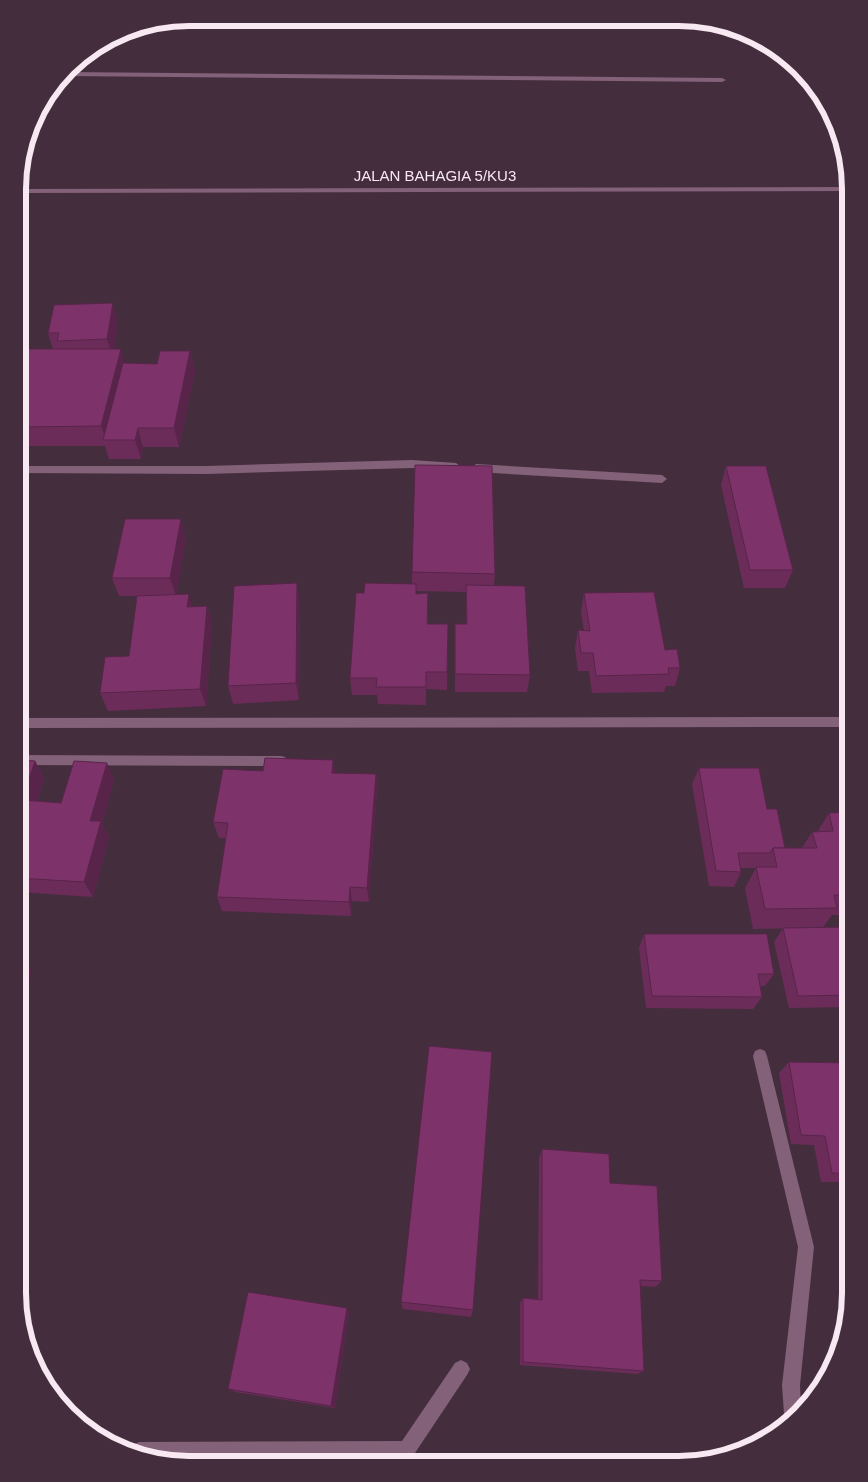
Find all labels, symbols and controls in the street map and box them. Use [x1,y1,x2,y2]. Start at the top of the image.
street label: JALAN BAHAGIA 5/KU3 [354,167,516,184]

